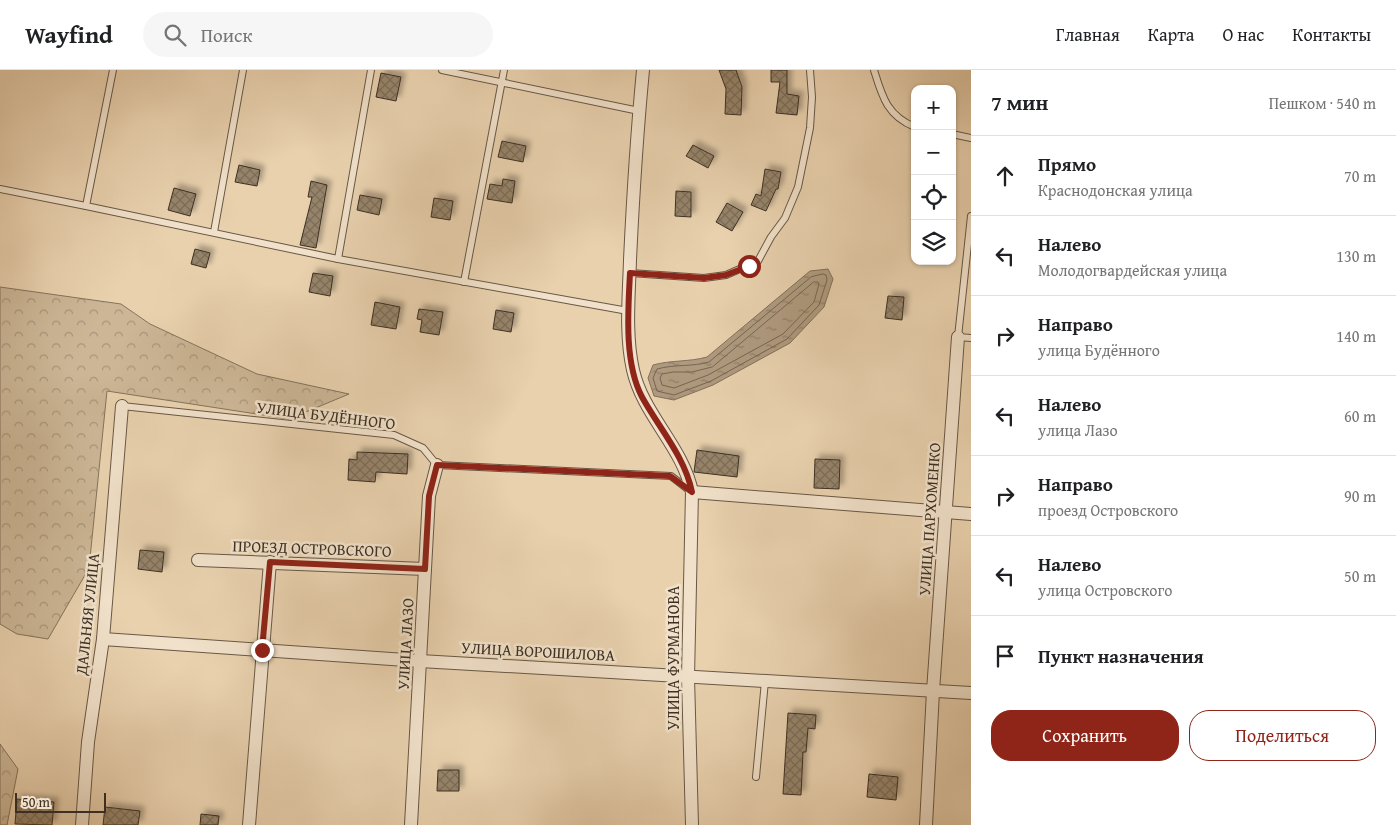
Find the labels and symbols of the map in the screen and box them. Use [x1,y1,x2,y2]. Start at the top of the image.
route start [738,255,761,278]
street label: УЛИЦА БУДЁННОГО [255,395,397,435]
street label: УЛИЦА ПАРХОМЕНКО [912,441,946,596]
street label: ПРОЕЗД ОСТРОВСКОГО [232,533,392,563]
street label: ДАЛЬНЯЯ УЛИЦА [69,551,105,677]
street label: УЛИЦА ФУРМАНОВА [661,586,685,730]
street label: УЛИЦА ЛАЗО [391,597,419,691]
street label: УЛИЦА ВОРОШИЛОВА [460,635,616,667]
route end [251,639,274,662]
scale bar [15,790,106,813]

